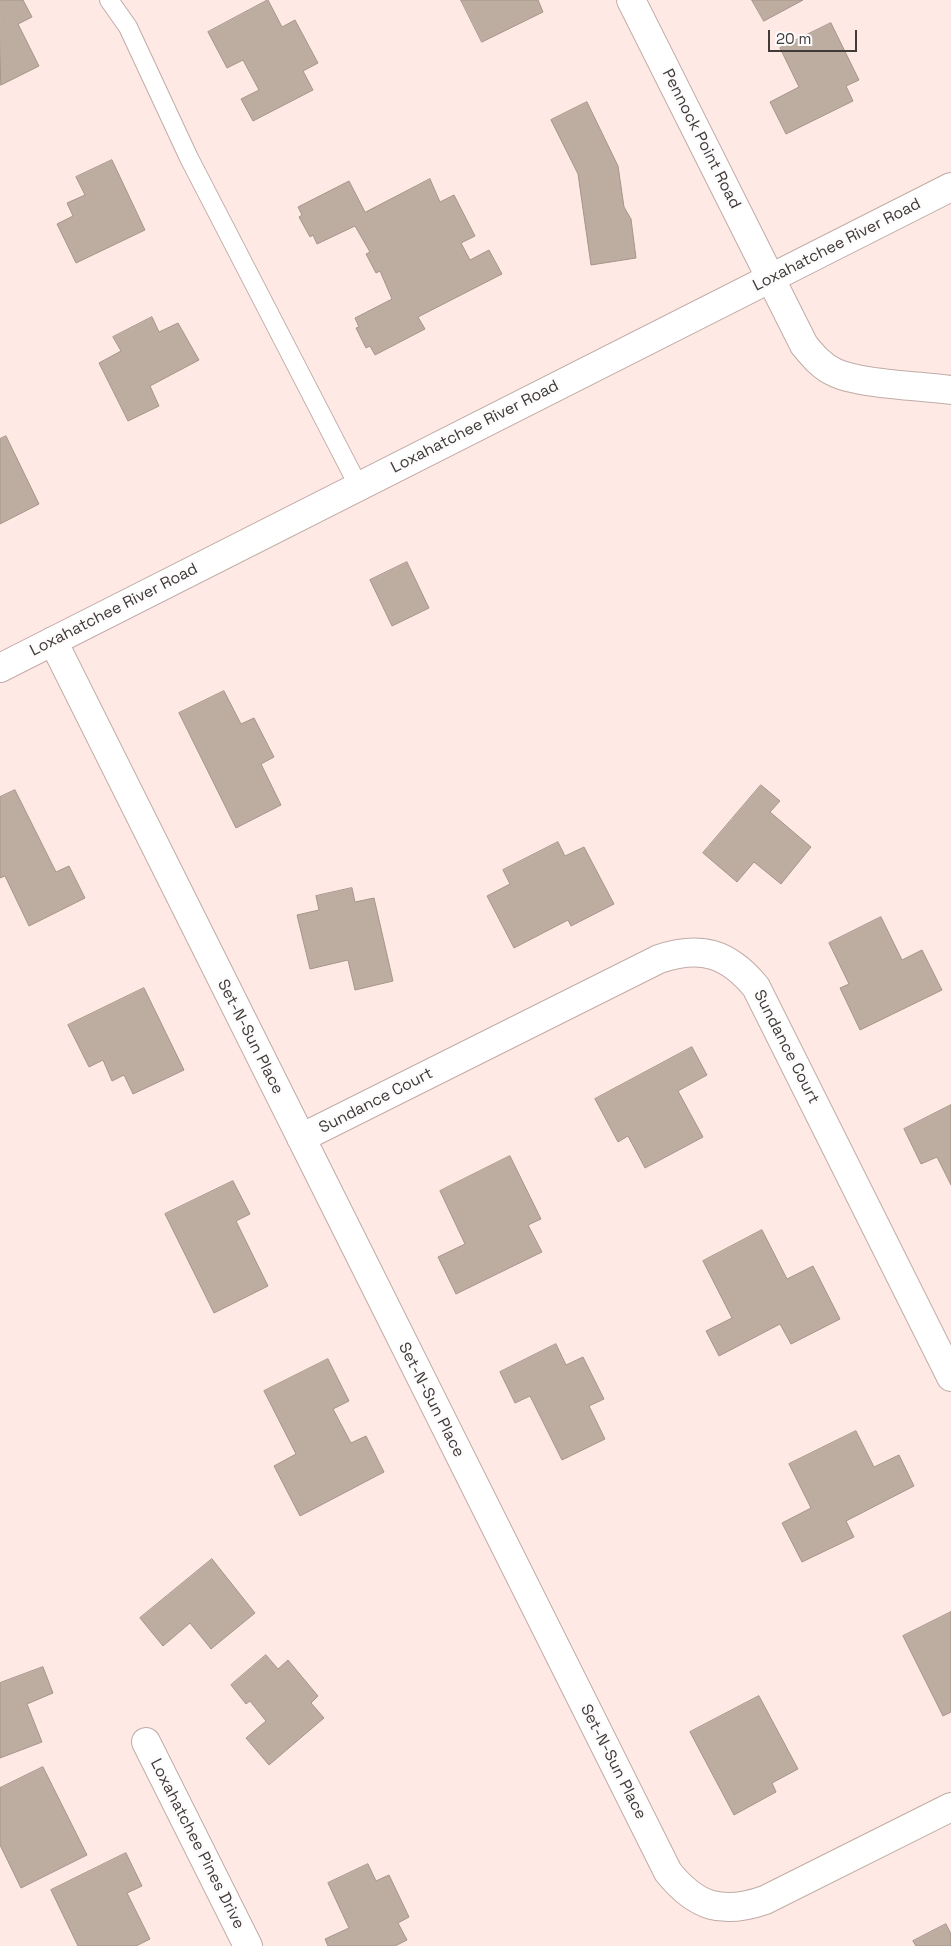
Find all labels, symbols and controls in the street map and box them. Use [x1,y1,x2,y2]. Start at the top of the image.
scale bar [771,20,860,52]
text: 20 m [776,29,811,48]
street label: Pennock Point Road [657,66,745,212]
street label: Loxahatchee River Road [750,194,924,296]
street label: Loxahatchee River Road [388,376,562,478]
street label: Loxahatchee River Road [27,559,201,661]
street label: Set-N-Sun Place [213,976,287,1098]
street label: Sundance Court [749,987,823,1107]
street label: Sundance Court [316,1064,436,1138]
street label: Set-N-Sun Place [394,1339,468,1461]
street label: Set-N-Sun Place [576,1701,650,1823]
street label: Loxahatchee Pines Drive [146,1756,248,1932]

